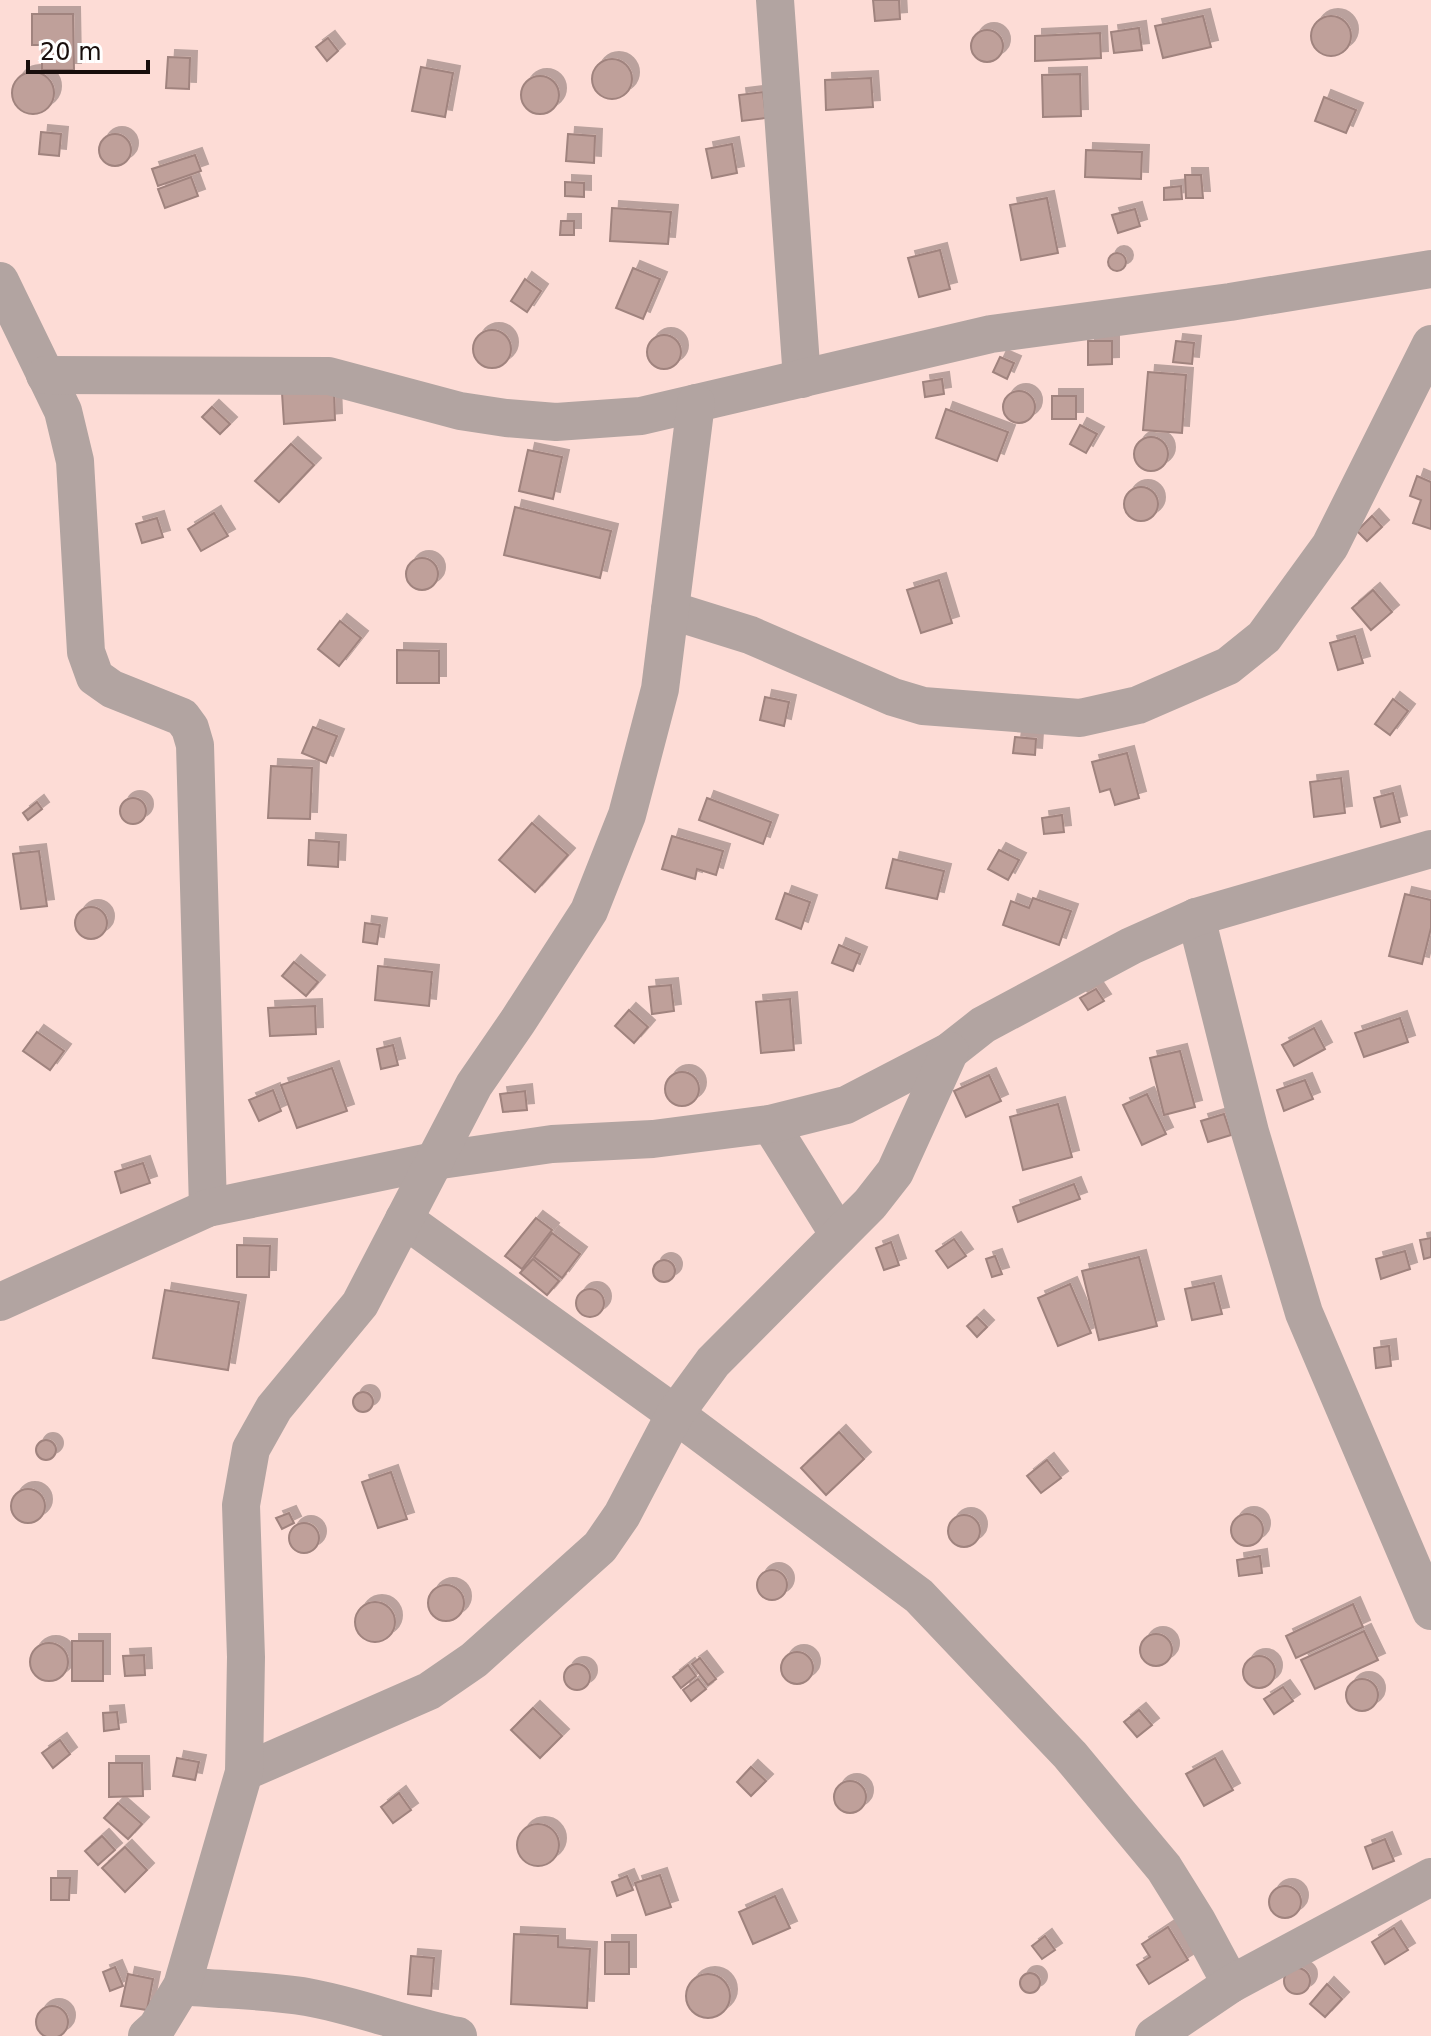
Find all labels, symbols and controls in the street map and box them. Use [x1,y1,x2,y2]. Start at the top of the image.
scale bar [28,24,148,74]
text: 20 m [40,38,102,66]

